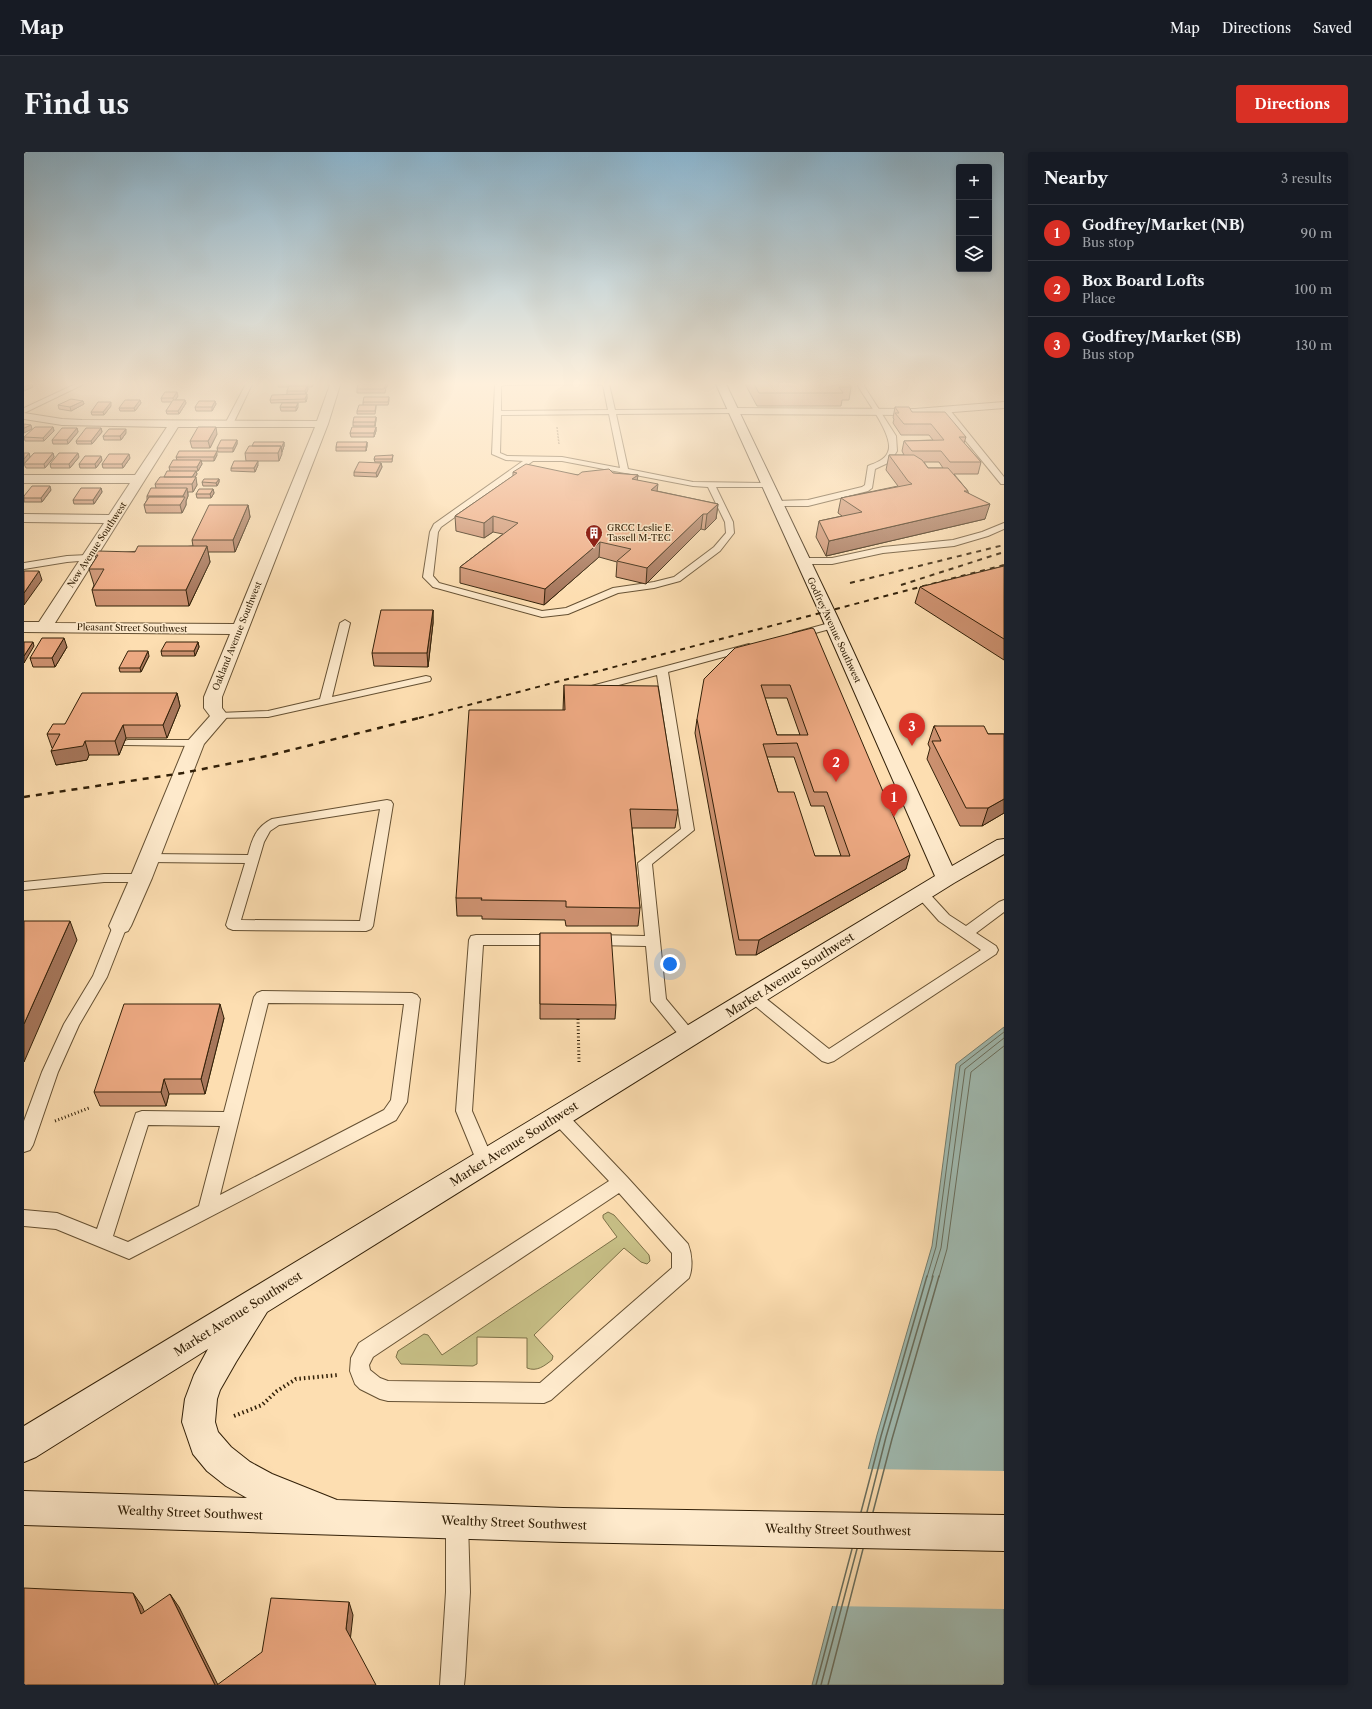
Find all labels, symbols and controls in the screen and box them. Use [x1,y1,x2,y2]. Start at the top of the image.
text: Map [20,16,64,39]
text: Map [1170,19,1200,37]
text: Directions [1222,19,1291,37]
text: Saved [1313,19,1352,37]
button: Directions [1236,85,1348,123]
text: Find us [24,87,129,121]
map controls [956,164,992,272]
button: + [956,164,992,200]
text: Nearby [1044,168,1108,188]
text: 3 results [1281,170,1332,186]
button: − [956,200,992,236]
text: Godfrey/Market (NB) [1082,215,1244,234]
text: 1 [1054,225,1060,241]
text: 90 m [1301,225,1332,241]
text: Bus stop [1082,234,1134,250]
button: layers [956,236,992,272]
text: Box Board Lofts [1082,271,1205,290]
text: 2 [1053,281,1061,297]
text: 100 m [1294,281,1332,297]
text: Place [1082,290,1115,306]
text: Godfrey/Market (SB) [1082,327,1241,346]
text: 3 [1053,337,1061,353]
text: 130 m [1296,337,1332,353]
text: Bus stop [1082,346,1134,362]
street label: New Avenue Southwest [65,499,129,590]
place label: GRCC Leslie E. Tassell M-TEC [607,522,673,543]
building icon: GRCC Leslie E. Tassell M-TEC [584,523,604,548]
street label: Godfrey Avenue Southwest [805,575,864,685]
street label: Oakland Avenue Southwest [210,579,264,692]
street label: Pleasant Street Southwest [77,621,188,634]
pin: 3 [899,713,925,746]
pin: 2 [823,749,849,782]
pin: 1 [881,784,907,817]
street label: Market Avenue Southwest [723,928,857,1020]
your location [660,954,680,974]
street label: Market Avenue Southwest [447,1097,581,1189]
street label: Market Avenue Southwest [171,1267,305,1359]
street label: Wealthy Street Southwest [116,1502,264,1523]
street label: Wealthy Street Southwest [440,1512,588,1533]
street label: Wealthy Street Southwest [764,1521,912,1538]

